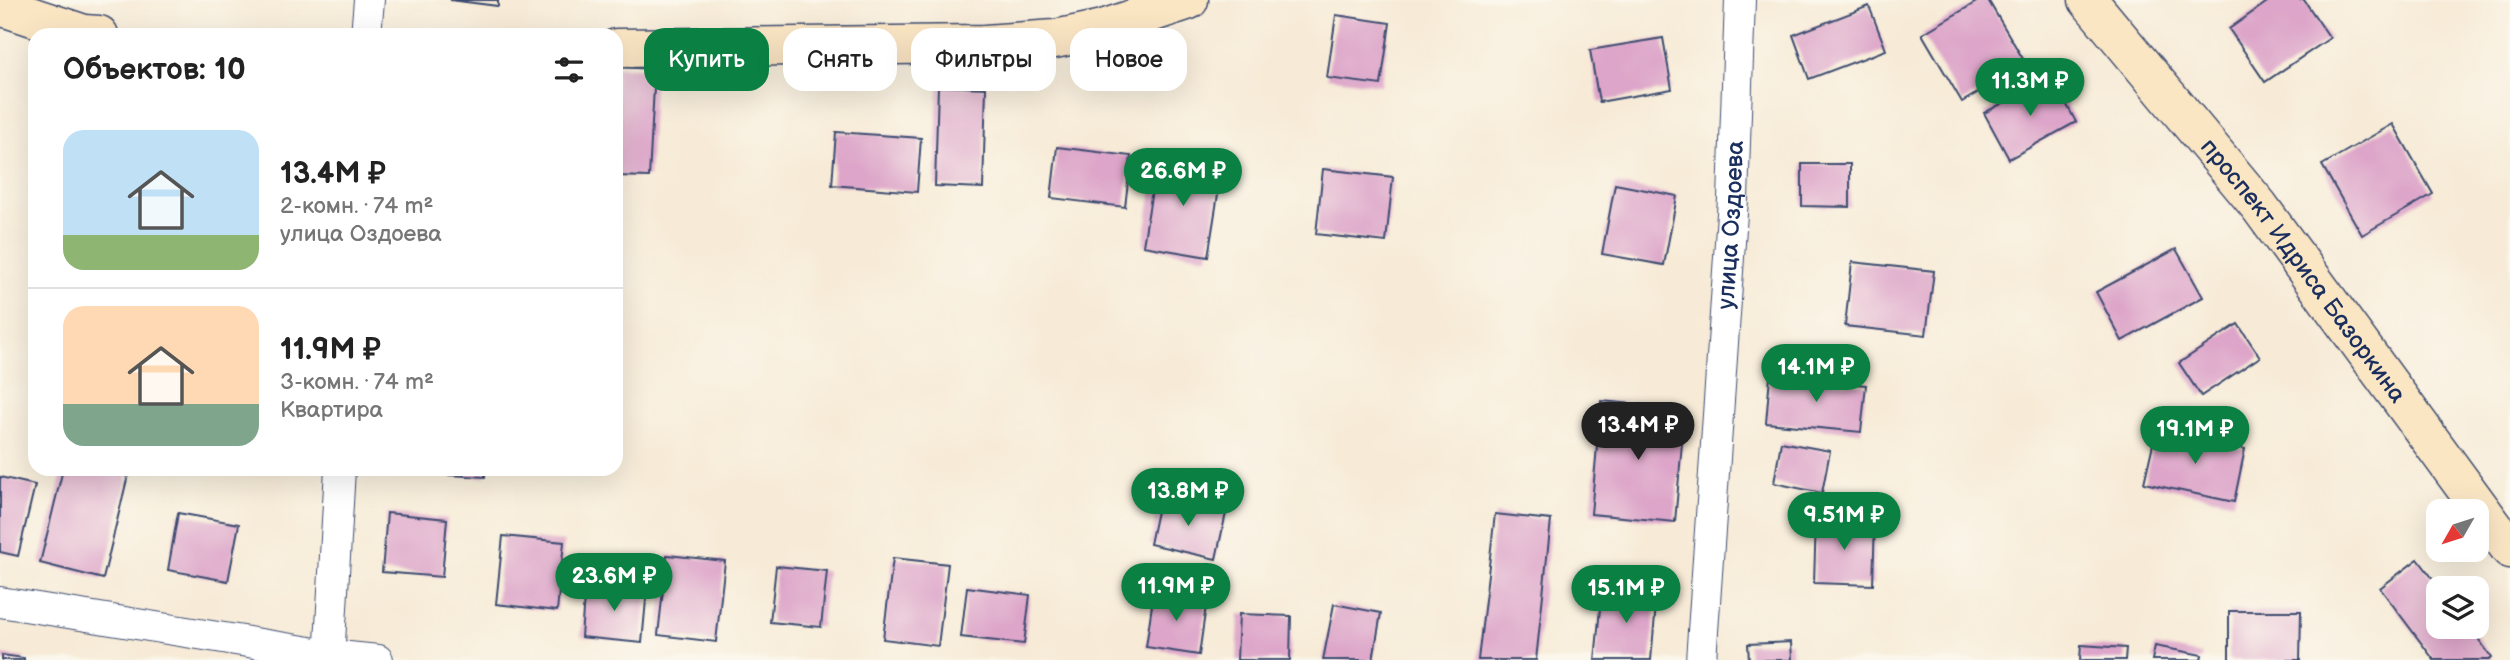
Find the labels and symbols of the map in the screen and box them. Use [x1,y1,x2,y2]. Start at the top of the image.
pin: 11.3M ₽ [1965,58,2095,118]
street label: проспект Идриса Базоркина [2194,133,2412,409]
street label: улица Оздоева [1711,140,1750,310]
pin: 26.6M ₽ [1118,148,1248,208]
pin: 14.1M ₽ [1751,344,1881,404]
pin: 13.4M ₽ [1573,402,1703,462]
pin: 19.1M ₽ [2130,406,2260,466]
pin: 13.8M ₽ [1123,468,1253,528]
pin: 9.51M ₽ [1779,492,1909,552]
north arrow [2426,499,2488,562]
pin: 23.6M ₽ [549,554,679,613]
pin: 11.9M ₽ [1111,564,1241,623]
pin: 15.1M ₽ [1561,566,1691,625]

